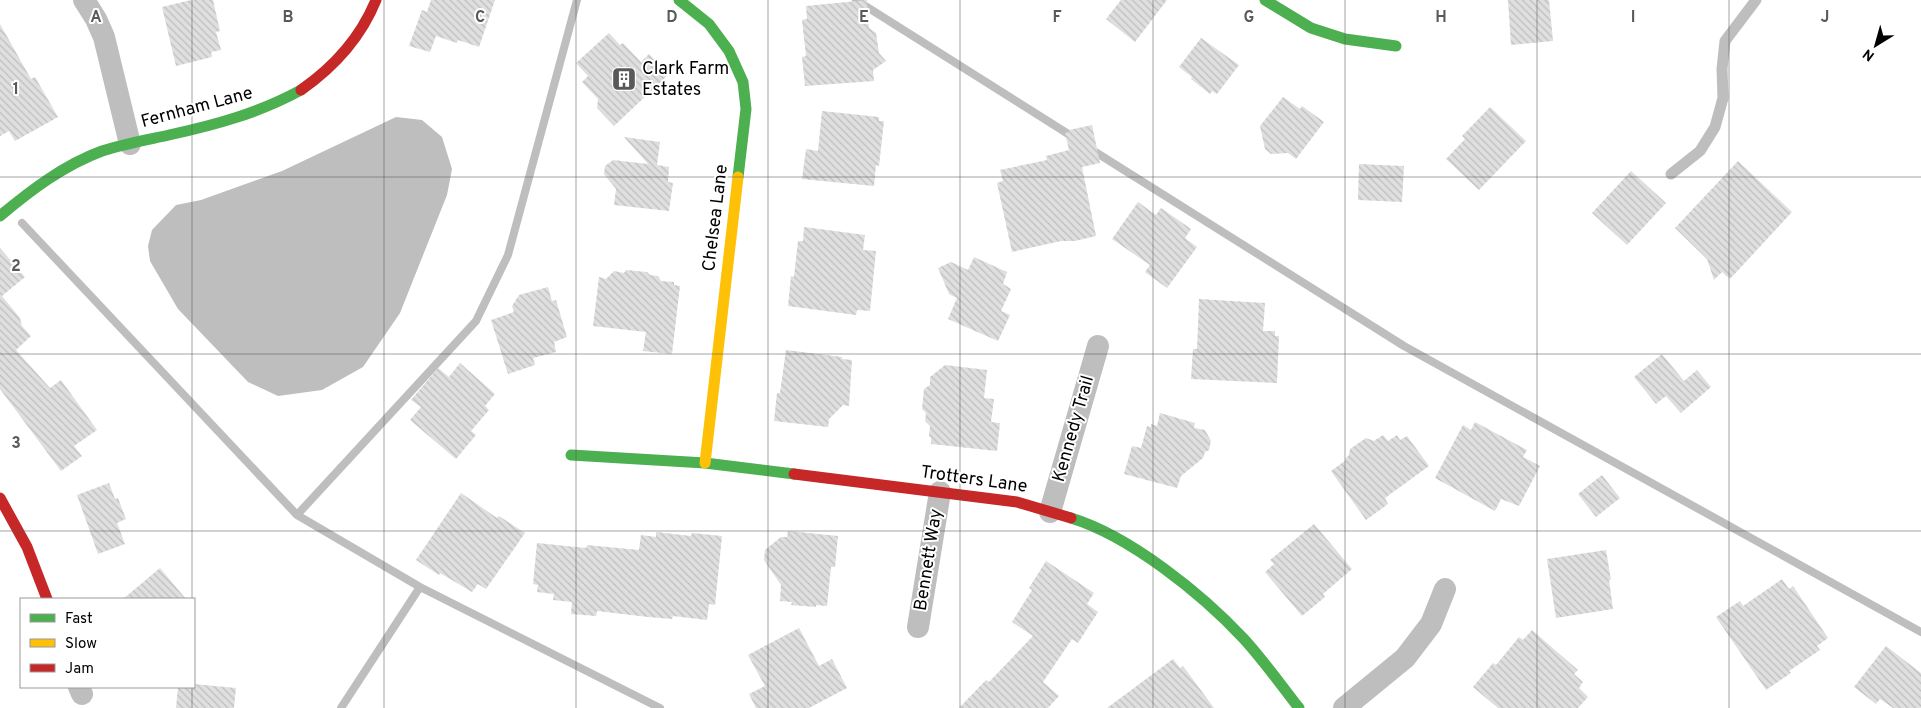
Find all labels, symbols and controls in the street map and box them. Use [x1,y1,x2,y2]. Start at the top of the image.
text: A [90,8,102,28]
text: B [282,8,294,28]
text: C [475,8,485,28]
text: D [666,8,678,28]
text: E [859,8,869,28]
text: F [1052,8,1062,28]
text: G [1244,8,1254,28]
text: H [1435,8,1447,28]
text: I [1631,8,1635,28]
text: J [1821,8,1829,28]
north arrow [1851,20,1901,70]
text: N [1860,44,1878,64]
place label: Clark Farm Estates [642,58,729,102]
building icon: Clark Farm Estates [611,66,637,92]
text: 1 [13,80,19,100]
street label: Fernham Lane [139,82,255,134]
street label: Chelsea Lane [698,163,734,273]
text: 2 [11,257,21,277]
street label: Kennedy Trail [1048,373,1100,485]
text: 3 [11,434,21,454]
street label: Trotters Lane [919,461,1029,499]
street label: Bennett Way [910,507,948,613]
legend [20,598,195,688]
text: Fast [65,610,93,629]
text: Slow [65,635,97,654]
text: Jam [65,660,94,679]

